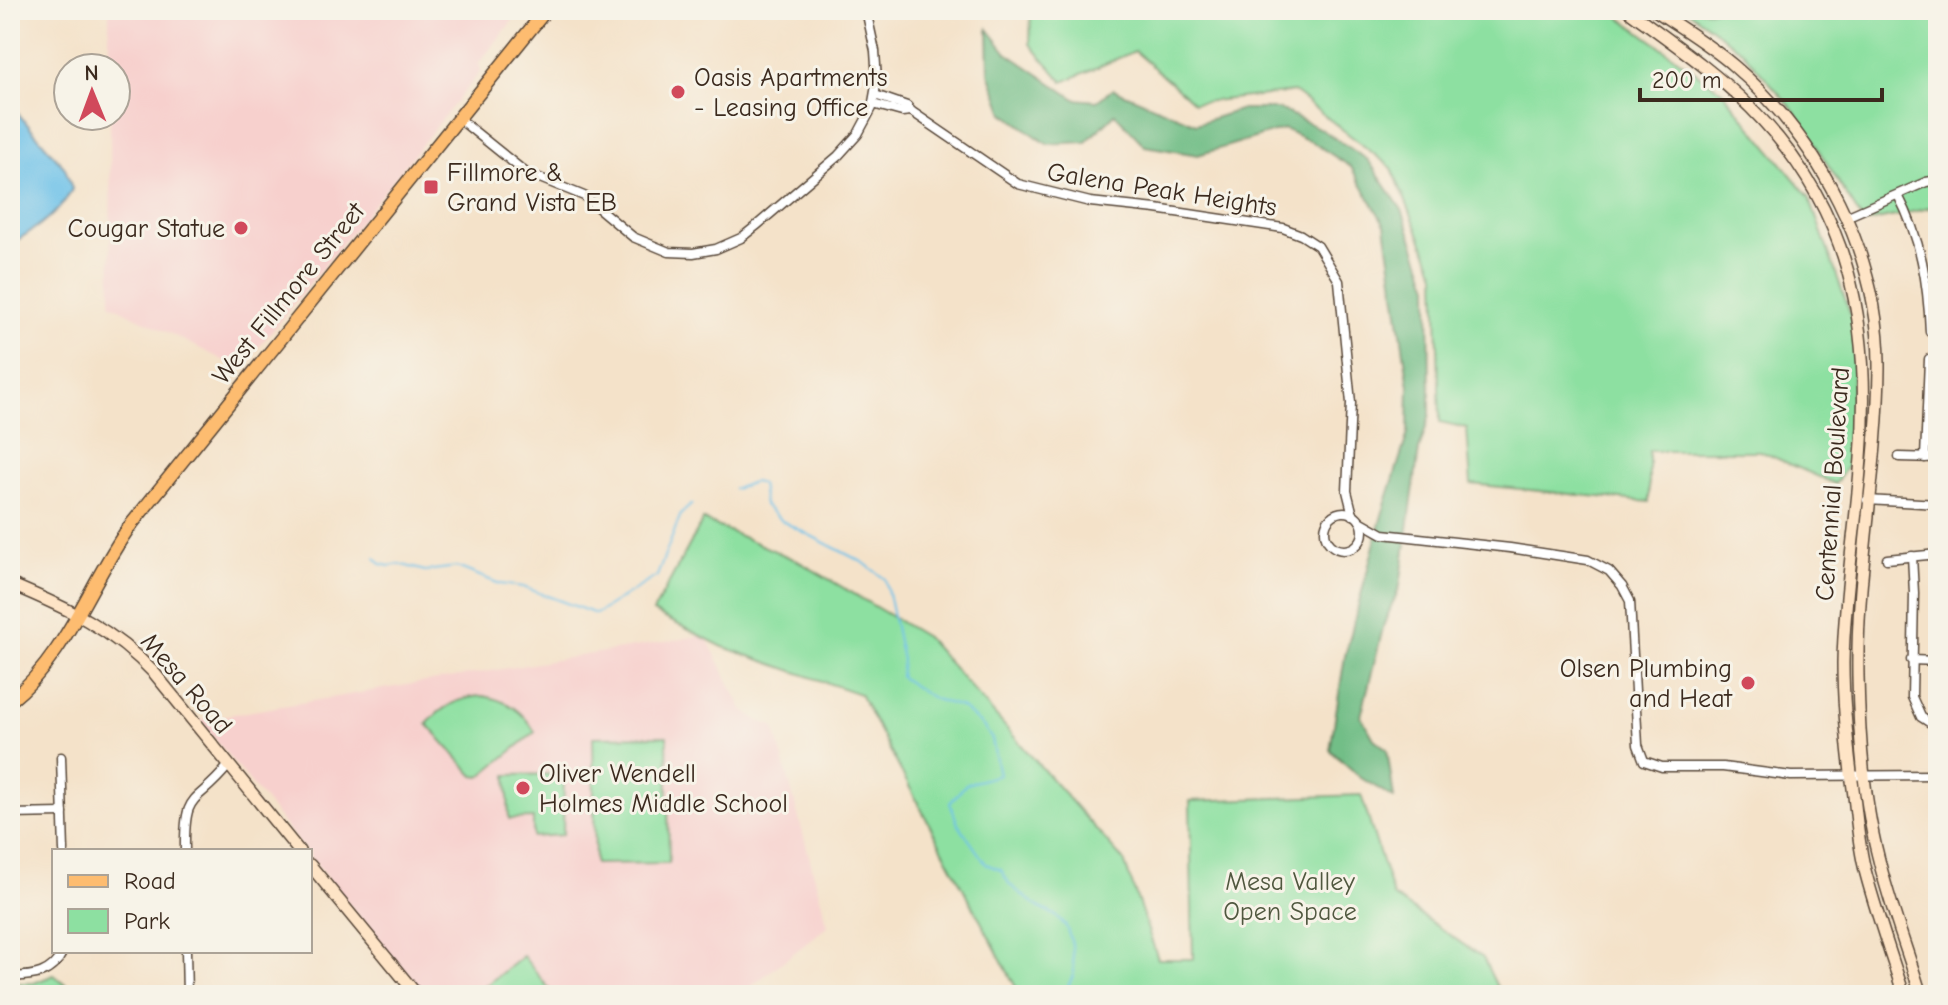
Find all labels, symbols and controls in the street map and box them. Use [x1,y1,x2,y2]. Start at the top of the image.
north arrow [52,52,132,132]
scale bar [1640,52,1882,102]
text: N [84,60,99,86]
place label: Oasis Apartments - Leasing Office [694,63,888,123]
text: 200 m [1652,66,1722,94]
marker: Oasis Apartments - Leasing Office [669,83,687,101]
street label: Galena Peak Heights [1045,157,1279,223]
place label: Fillmore & Grand Vista EB [447,158,617,218]
marker: Fillmore & Grand Vista EB [422,178,440,196]
street label: West Fillmore Street [206,196,372,390]
place label: Cougar Statue [68,214,225,244]
marker: Cougar Statue [232,219,250,237]
street label: Centennial Boulevard [1810,366,1856,602]
street label: Mesa Road [134,627,238,740]
place label: Olsen Plumbing and Heat [1560,654,1734,714]
marker: Olsen Plumbing and Heat [1739,674,1757,692]
place label: Oliver Wendell Holmes Middle School [539,759,788,819]
marker: Oliver Wendell Holmes Middle School [514,779,532,797]
legend [52,849,312,953]
text: Road [124,867,176,895]
park label: Mesa Valley Open Space [1223,867,1357,927]
text: Park [124,907,170,935]

